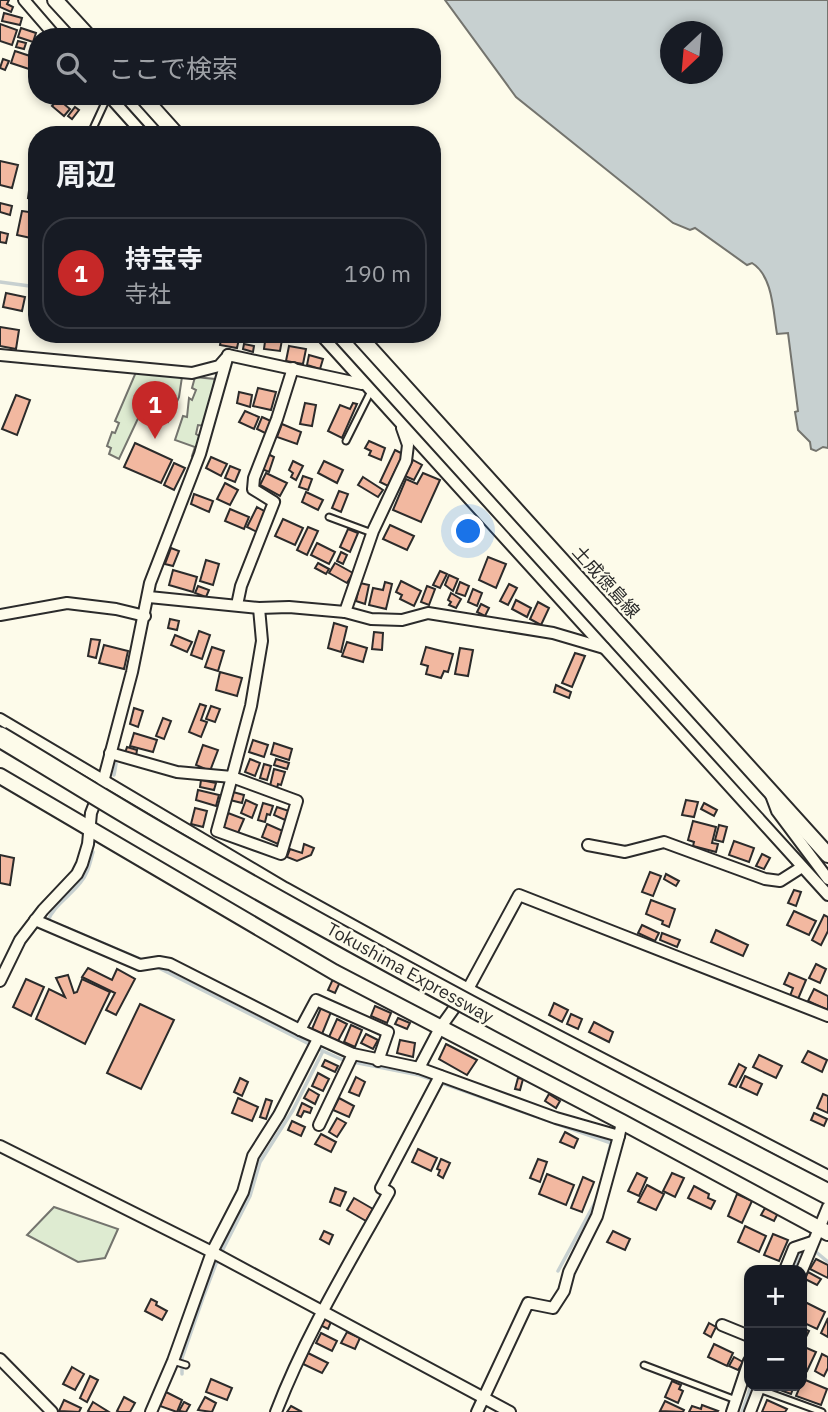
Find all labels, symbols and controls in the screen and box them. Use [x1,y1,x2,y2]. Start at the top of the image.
north arrow [660,21,723,84]
search box [28,28,441,105]
icon: search [52,48,90,86]
text: ここで検索 [108,51,238,85]
text: 周辺 [56,154,116,193]
text: 持宝寺 [125,241,203,275]
text: 1 [74,258,88,288]
text: 190 m [344,258,411,288]
text: 寺社 [125,278,171,308]
pin: 1 [132,381,178,439]
your location [451,514,485,548]
street label: 土成徳島線 [568,541,645,623]
street label: Tokushima Expressway [323,917,498,1028]
map controls [744,1265,807,1391]
button: + [744,1265,807,1328]
button: − [744,1328,807,1391]

